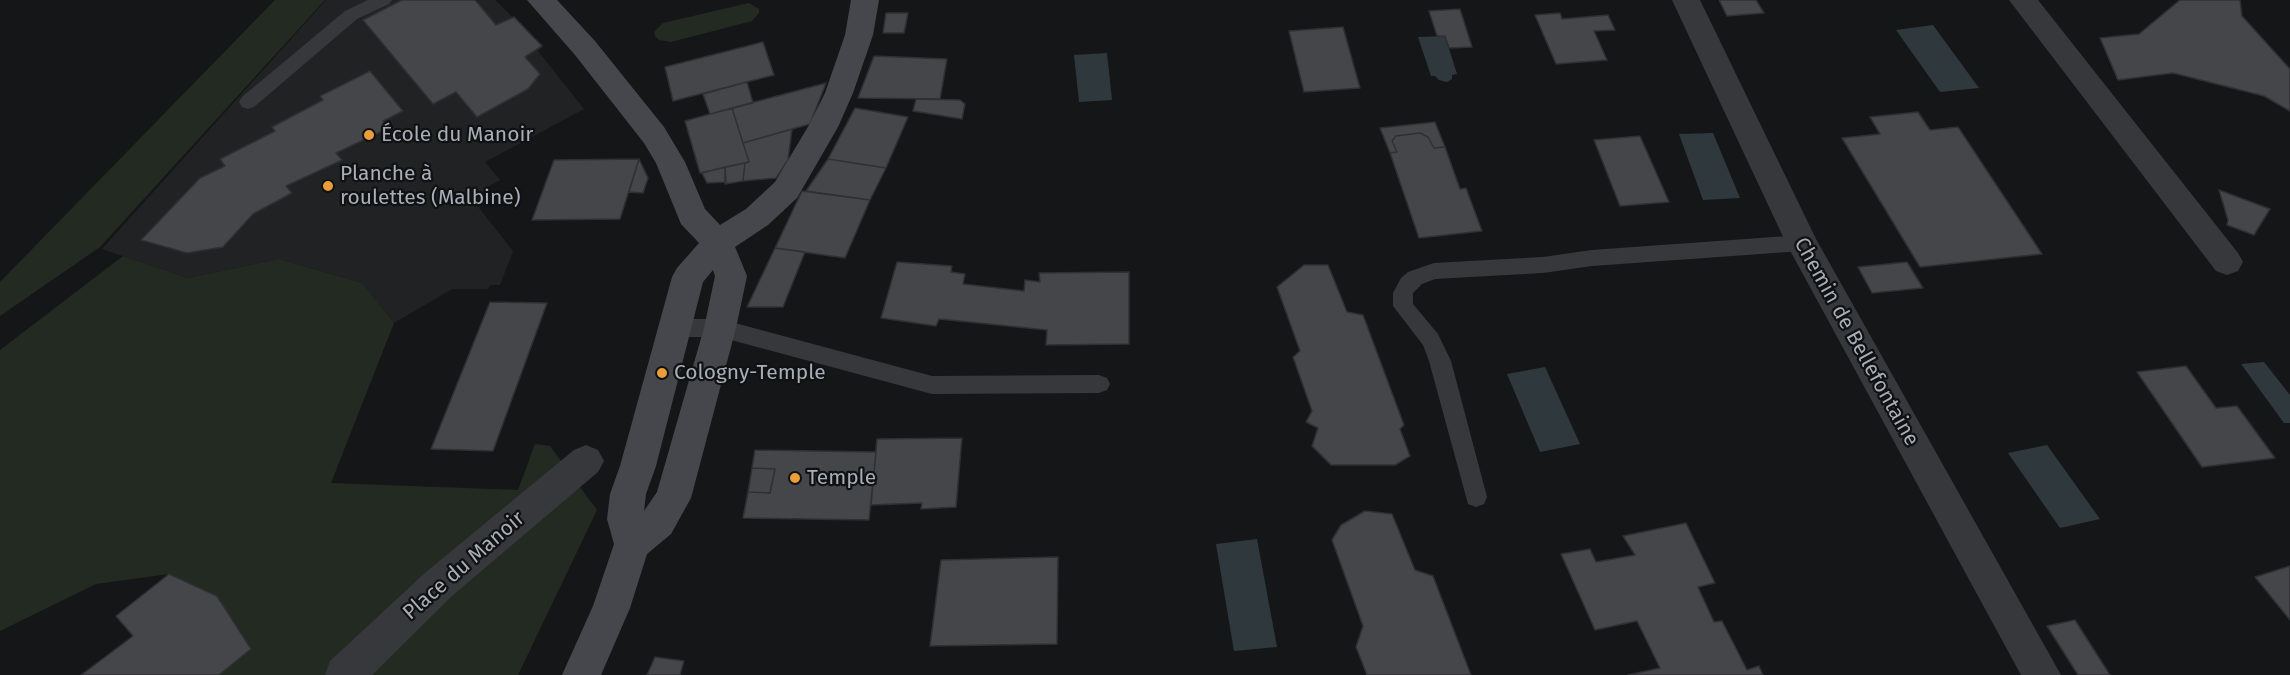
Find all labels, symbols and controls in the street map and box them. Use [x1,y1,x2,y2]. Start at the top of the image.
place label: École du Manoir [381,122,533,148]
marker: École du Manoir [362,128,376,142]
place label: Planche à roulettes (Malbine) [340,161,521,211]
marker: Planche à roulettes (Malbine) [321,179,335,193]
street label: Chemin de Bellefontaine [1788,233,1924,451]
place label: Cologny-Temple [674,360,826,386]
marker: Cologny-Temple [655,366,669,380]
place label: Temple [807,465,876,491]
marker: Temple [788,471,802,485]
street label: Place du Manoir [398,506,530,626]

